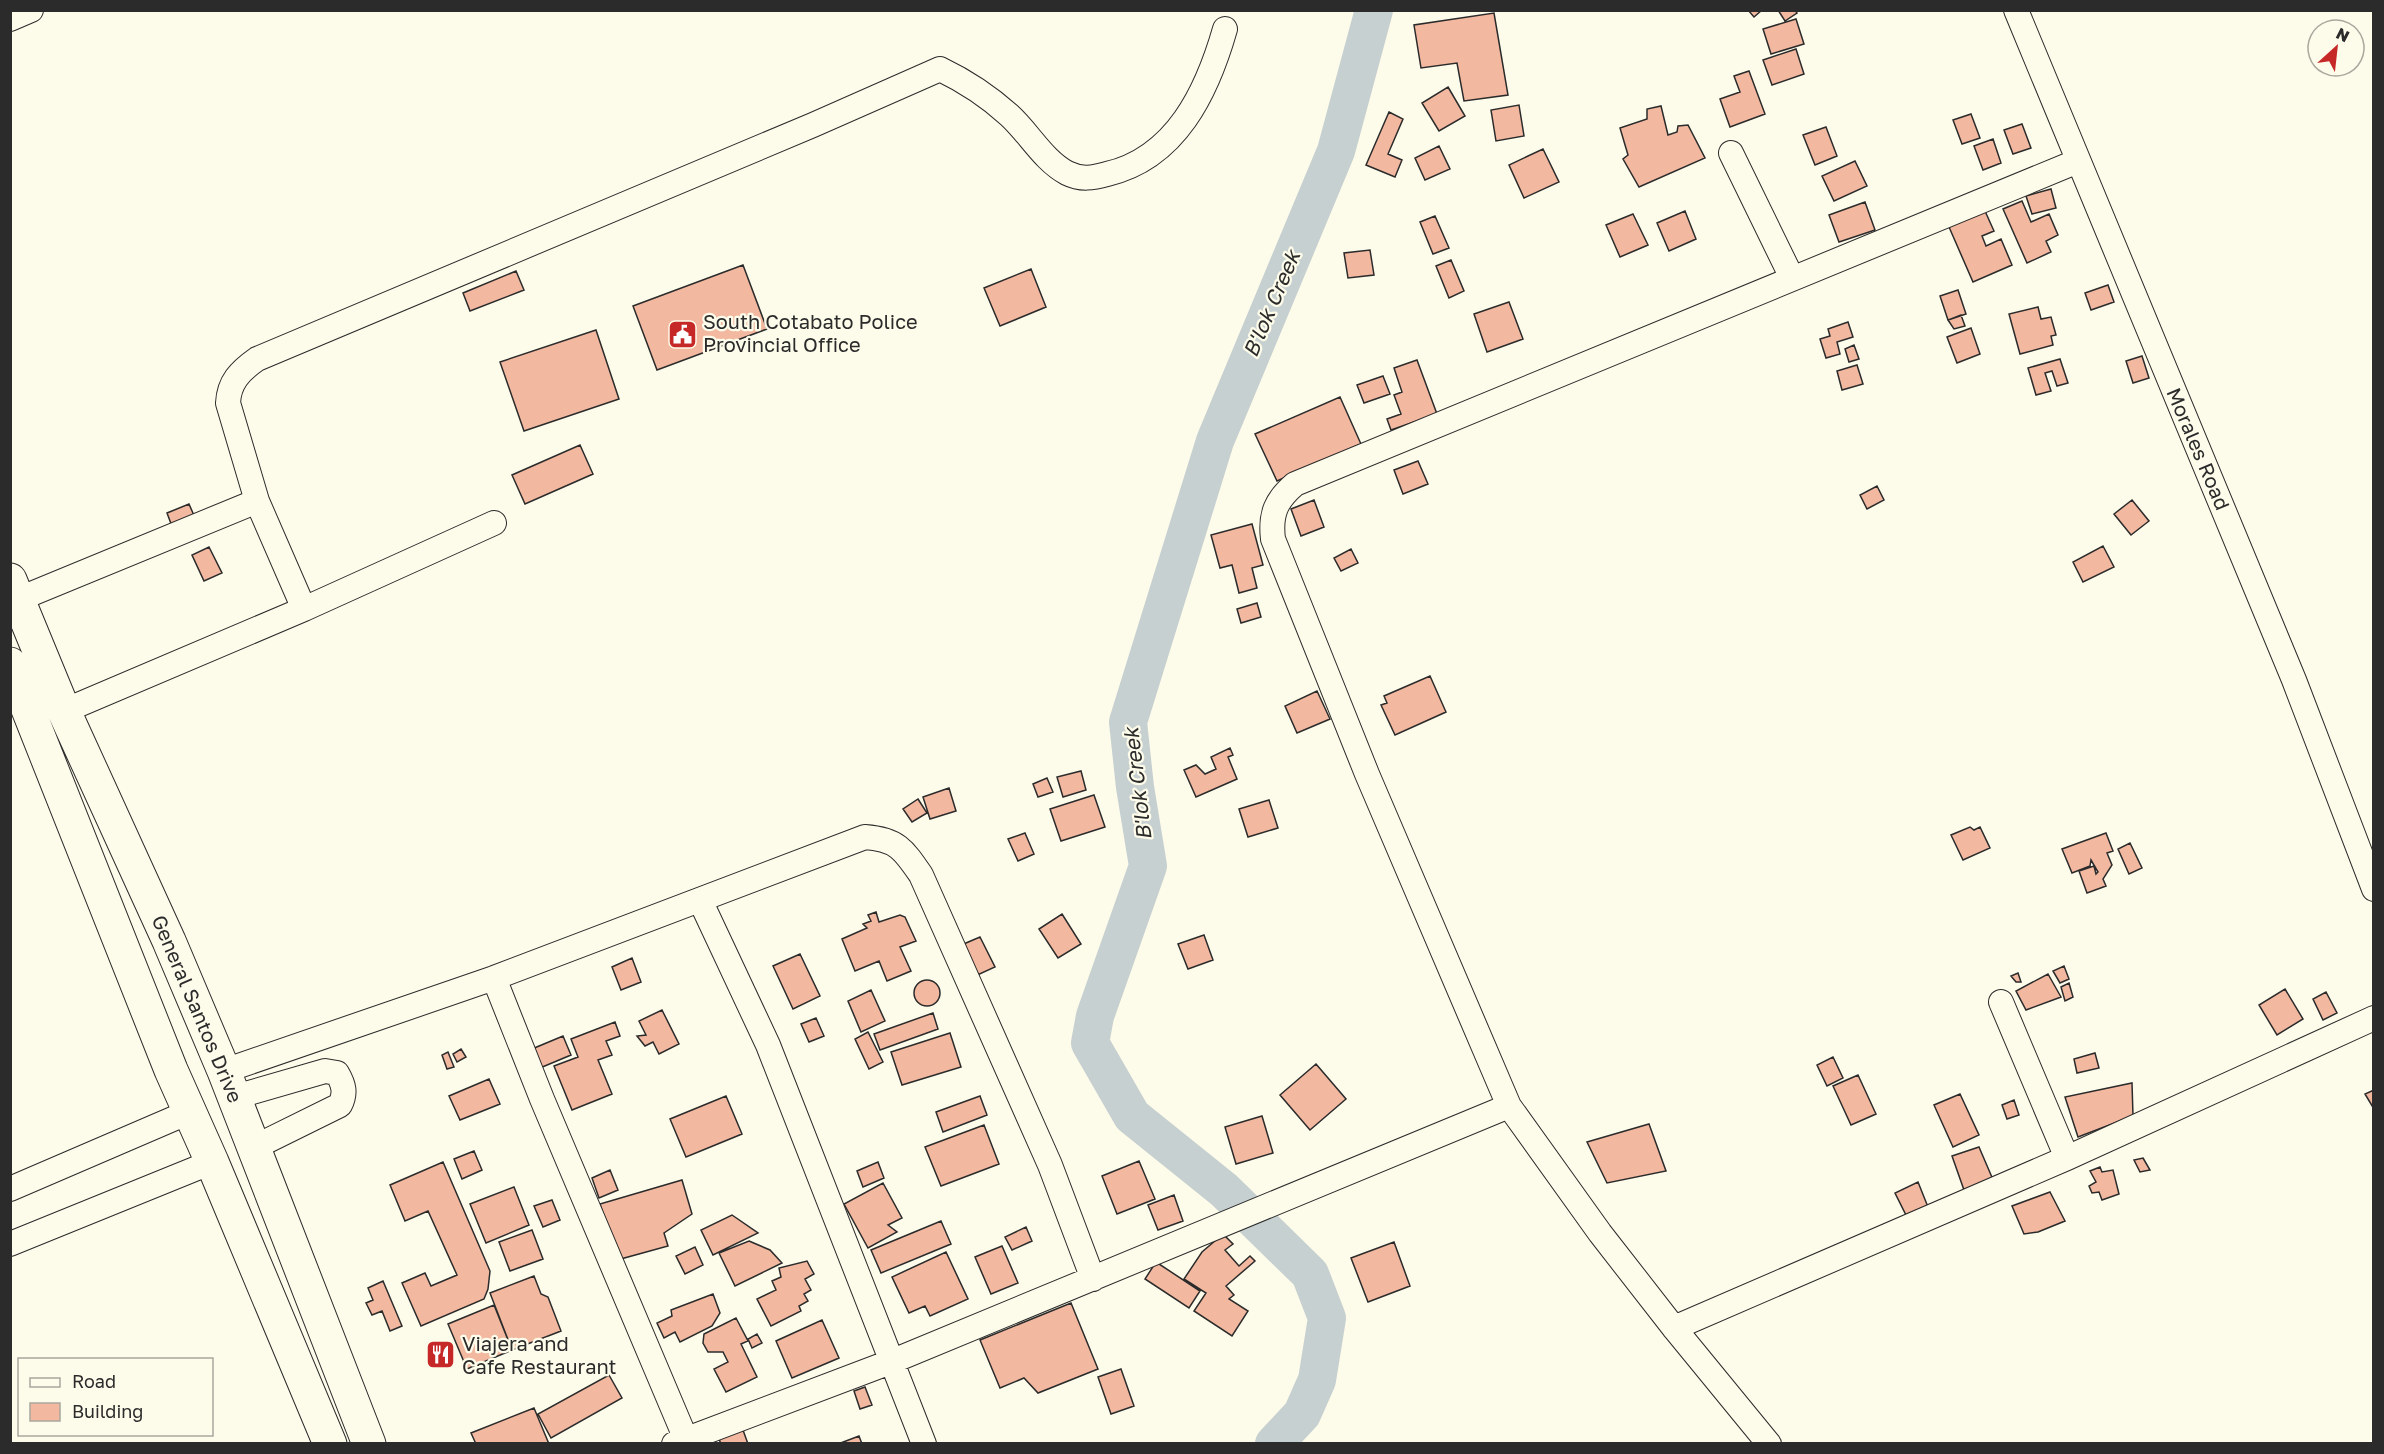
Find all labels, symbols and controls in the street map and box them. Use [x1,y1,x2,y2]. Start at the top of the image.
north arrow [2306,18,2366,78]
text: N [2333,23,2353,46]
water label: B'lok Creek [1237,244,1306,361]
place label: South Cotabato Police Provincial Office [703,309,918,356]
public building icon: South Cotabato Police Provincial Office [666,318,698,350]
street label: Morales Road [2162,384,2235,513]
water label: B'lok Creek [1117,724,1157,842]
street label: General Santos Drive [148,911,248,1106]
place label: Viajera and Cafe Restaurant [462,1331,617,1378]
restaurant icon: Viajera and Cafe Restaurant [425,1339,457,1371]
legend [18,1358,213,1436]
text: Road [72,1370,116,1392]
text: Building [72,1400,143,1422]

